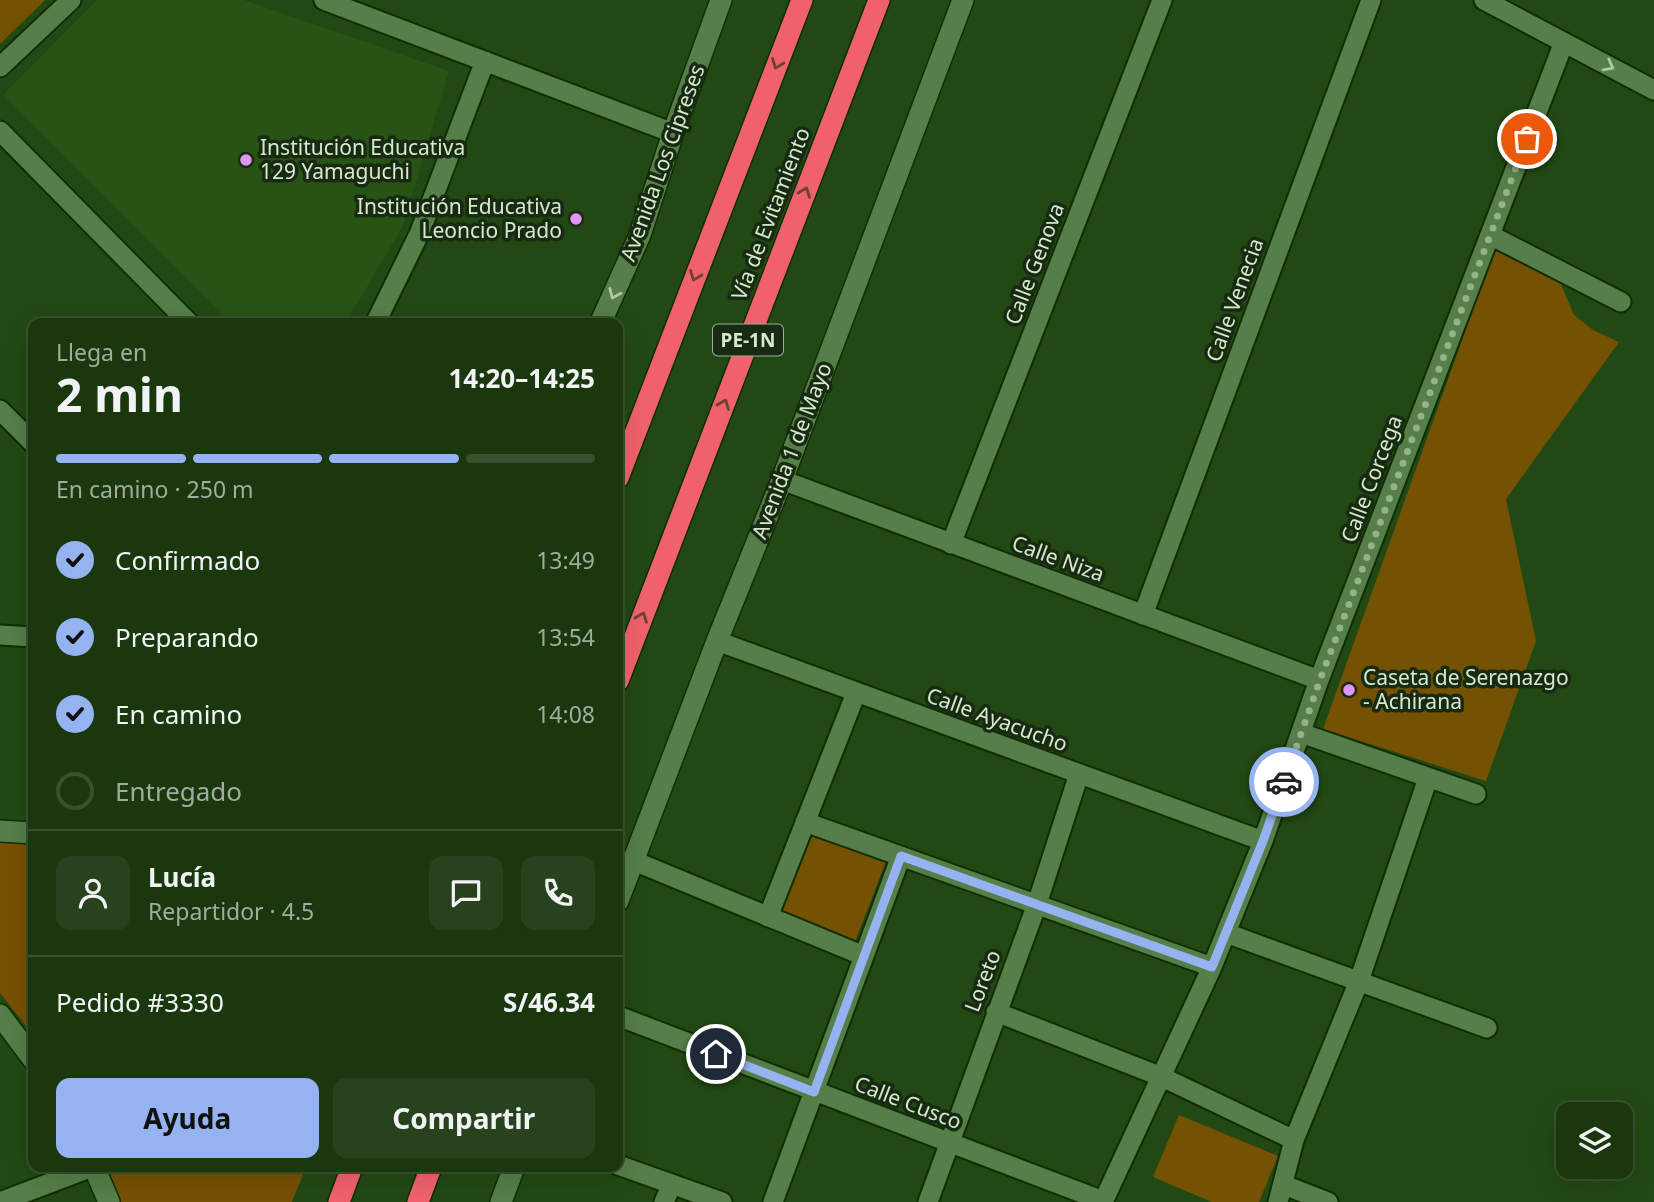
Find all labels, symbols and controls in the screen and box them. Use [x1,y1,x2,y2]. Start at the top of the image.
one-way arrow [771,57,785,69]
one-way arrow [1602,58,1614,71]
street label: Avenida Los Cipreses [613,60,711,265]
pin [1497,109,1557,169]
icon: bag [1508,120,1546,158]
street label: Vía de Evitamiento [724,123,816,304]
place label: Institución Educativa 129 Yamaguchi [260,133,465,185]
marker: Institución Educativa 129 Yamaguchi [238,152,254,168]
one-way arrow [797,187,811,199]
place label: Institución Educativa Leoncio Prado [357,192,562,244]
street label: Calle Genova [998,199,1070,328]
marker: Institución Educativa Leoncio Prado [568,211,584,227]
street label: Calle Venecia [1199,234,1269,365]
one-way arrow [690,269,704,281]
one-way arrow [608,287,622,299]
road number: PE-1N [713,324,783,356]
text: Llega en [56,336,147,368]
street label: Avenida 1 de Mayo [745,359,838,543]
text: 14:20–14:25 [448,360,595,396]
text: 2 min [56,363,183,425]
one-way arrow [715,399,729,411]
street label: Calle Corcega [1334,411,1408,546]
text: En camino · 250 m [56,473,254,505]
street label: Calle Niza [1008,528,1108,588]
icon: check [56,541,94,579]
text: Confirmado [115,542,260,578]
text: 13:49 [536,544,595,576]
one-way arrow [634,611,648,623]
icon: check [56,618,94,656]
text: Preparando [115,619,259,655]
text: 13:54 [536,621,595,653]
place label: Caseta de Serenazgo - Achirana [1363,663,1569,715]
street label: Calle Ayacucho [923,681,1072,758]
marker: Caseta de Serenazgo - Achirana [1341,682,1357,698]
icon: check [56,695,94,733]
text: En camino [115,696,242,732]
text: 14:08 [536,698,595,730]
courier [1249,747,1319,817]
icon: car [1265,763,1303,801]
text: Entregado [115,773,242,809]
button: person [56,856,130,930]
button: chat [429,856,503,930]
button: phone [521,856,595,930]
text: Lucía [148,859,216,895]
text: Repartidor · 4.5 [148,895,314,927]
street label: Loreto [958,946,1007,1016]
text: Pedido #3330 [56,984,224,1020]
text: S/46.34 [503,984,595,1020]
pin [686,1024,746,1084]
icon: home [697,1035,735,1073]
street label: Calle Cusco [851,1069,966,1135]
button: Ayuda [56,1078,319,1158]
button: Compartir [333,1078,595,1158]
map controls [1556,1102,1633,1179]
button: layers [1556,1102,1633,1179]

